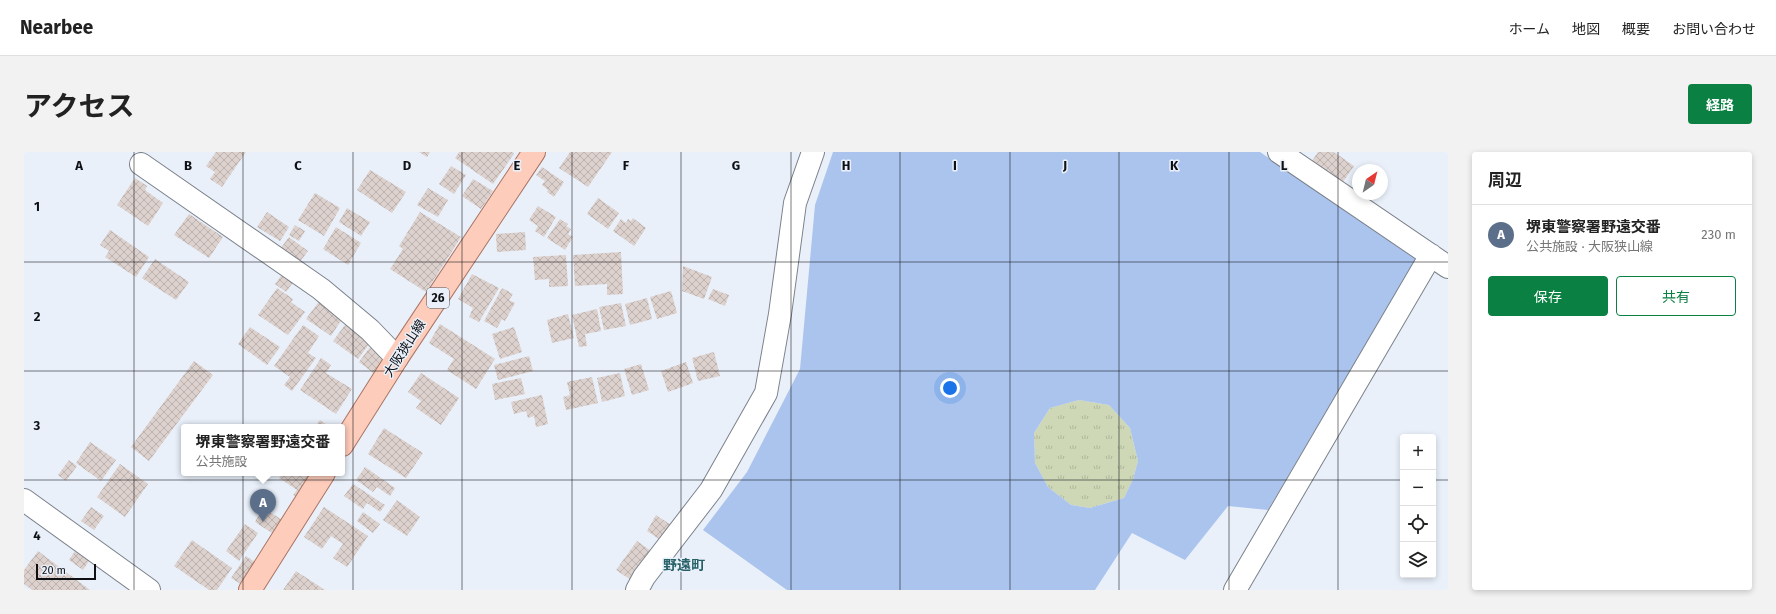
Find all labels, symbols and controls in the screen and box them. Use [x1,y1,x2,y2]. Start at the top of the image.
text: Nearbee [20,16,93,39]
text: ホーム [1508,21,1550,38]
text: 地図 [1572,21,1600,38]
text: 概要 [1622,21,1650,38]
text: お問い合わせ [1672,21,1756,38]
button: 経路 [1688,84,1752,124]
text: アクセス [24,90,135,123]
text: A [74,158,83,173]
text: B [184,158,192,173]
text: C [294,158,302,173]
text: D [403,158,412,173]
text: E [514,158,521,173]
text: F [623,158,630,173]
text: G [732,158,740,173]
text: H [842,158,850,173]
text: I [953,158,957,173]
text: J [1062,158,1067,173]
text: K [1170,158,1179,173]
text: L [1281,158,1288,173]
north arrow [1352,164,1388,200]
text: 周辺 [1488,170,1522,191]
text: 1 [34,199,40,214]
text: 堺東警察署野遠交番 [1526,218,1661,236]
text: A [1497,227,1505,242]
text: 230 m [1701,227,1736,242]
text: 公共施設 · 大阪狭山線 [1526,239,1653,254]
button: 保存 [1488,276,1608,316]
button: 共有 [1616,276,1736,316]
road number: 26 [427,288,449,308]
text: 2 [34,309,41,324]
street label: 大阪狭山線 [380,317,428,380]
your location [940,378,960,398]
text: 3 [33,418,41,433]
popup [181,424,345,476]
text: 堺東警察署野遠交番 [195,433,331,451]
map controls [1400,434,1436,578]
button: + [1400,434,1436,470]
text: 公共施設 [195,454,248,469]
button: − [1400,470,1436,506]
pin: A [250,489,276,522]
button: locate [1400,506,1436,542]
text: 4 [33,528,41,543]
button: layers [1400,542,1436,578]
district label: 野遠町 [663,557,705,574]
scale bar [36,562,96,581]
text: 20 m [42,564,66,577]

